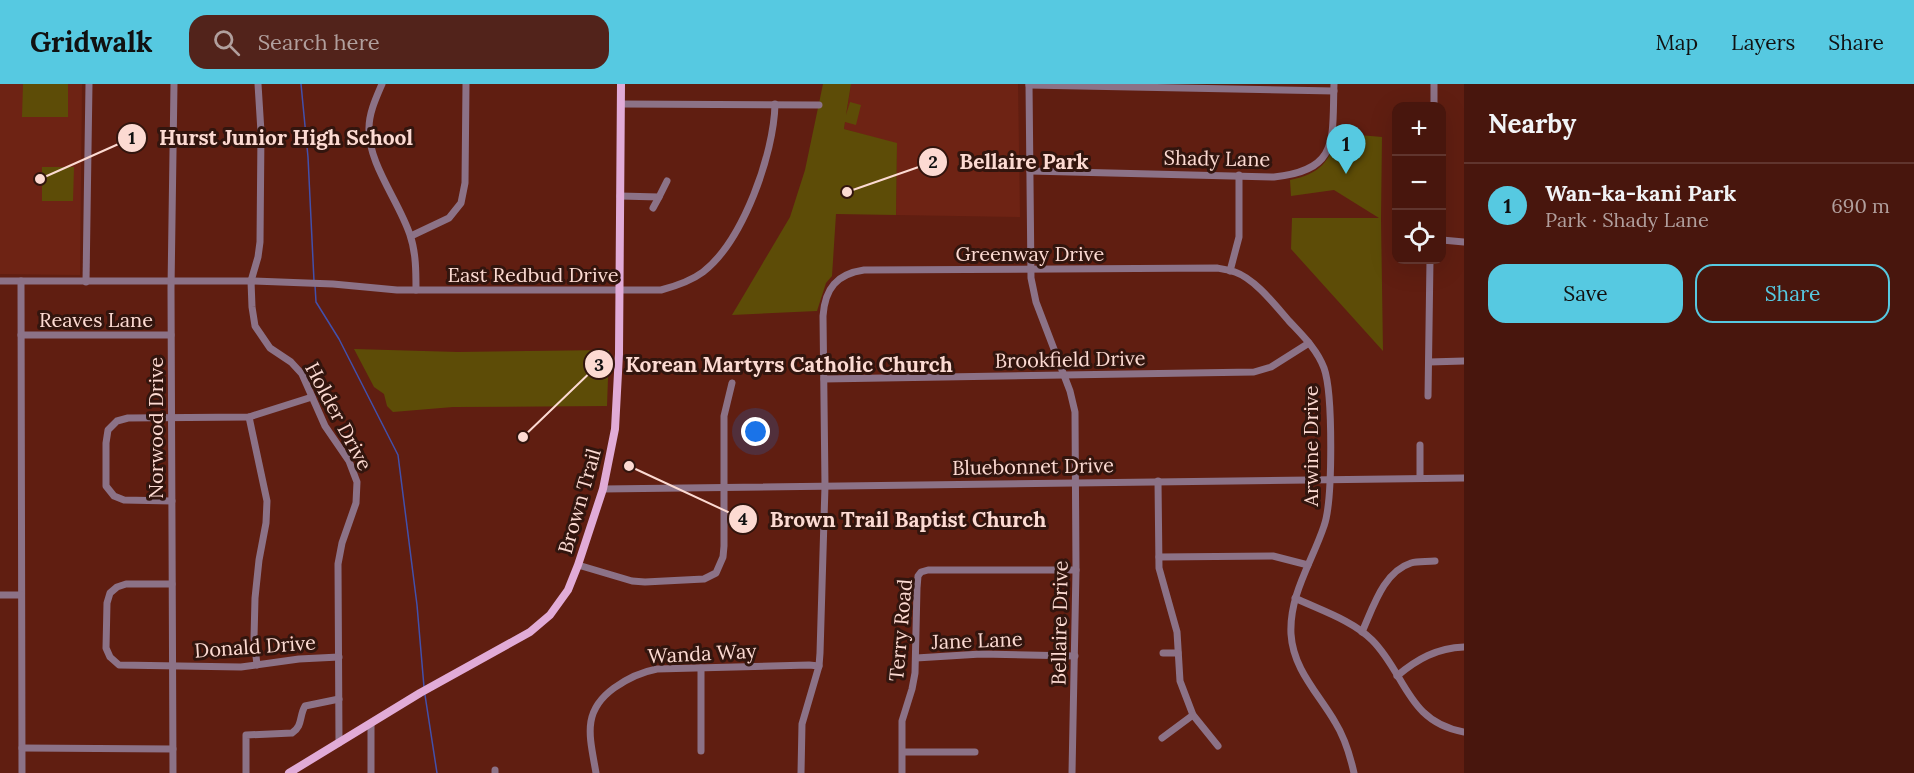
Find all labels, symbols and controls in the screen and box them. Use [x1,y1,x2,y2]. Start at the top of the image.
search box [189,15,609,69]
text: Gridwalk [30,24,153,60]
icon: search [210,26,243,59]
text: Search here [258,28,380,56]
text: Map [1655,29,1698,56]
text: Layers [1731,29,1795,56]
text: Share [1828,29,1884,56]
map controls [1392,102,1446,264]
button: + [1392,102,1446,156]
text: Nearby [1488,107,1576,140]
callout: Hurst Junior High School [117,118,425,157]
text: Hurst Junior High School [159,124,413,151]
pin: 1 [1326,124,1366,174]
text: 1 [128,126,136,149]
callout: Bellaire Park [918,142,1101,181]
street label: Shady Lane [1163,145,1271,171]
text: Bellaire Park [959,148,1089,175]
text: 2 [928,150,938,173]
button: − [1392,156,1446,210]
text: Wan-ka-kani Park [1545,179,1736,207]
text: 1 [1503,193,1512,218]
text: 690 m [1831,193,1890,218]
text: Park · Shady Lane [1545,207,1709,232]
button: locate [1392,210,1446,264]
street label: Greenway Drive [956,241,1105,266]
street label: East Redbud Drive [448,262,619,287]
button: Save [1488,264,1683,323]
button: Share [1695,264,1890,323]
street label: Reaves Lane [39,307,153,332]
callout: Korean Martyrs Catholic Church [584,345,965,384]
street label: Brookfield Drive [994,345,1146,373]
text: Korean Martyrs Catholic Church [625,351,953,378]
text: 3 [594,353,604,376]
street label: Norwood Drive [143,357,168,499]
street label: Holder Drive [300,358,378,475]
street label: Arwine Drive [1298,385,1323,508]
your location [741,417,770,446]
street label: Brown Trail [552,446,606,556]
street label: Bluebonnet Drive [952,452,1114,480]
callout: Brown Trail Baptist Church [728,500,1059,539]
text: Brown Trail Baptist Church [770,506,1046,533]
text: 4 [738,507,748,530]
street label: Bellaire Drive [1045,560,1073,686]
street label: Terry Road [883,578,917,682]
street label: Jane Lane [930,626,1023,654]
street label: Donald Drive [193,629,317,663]
street label: Wanda Way [647,638,757,668]

